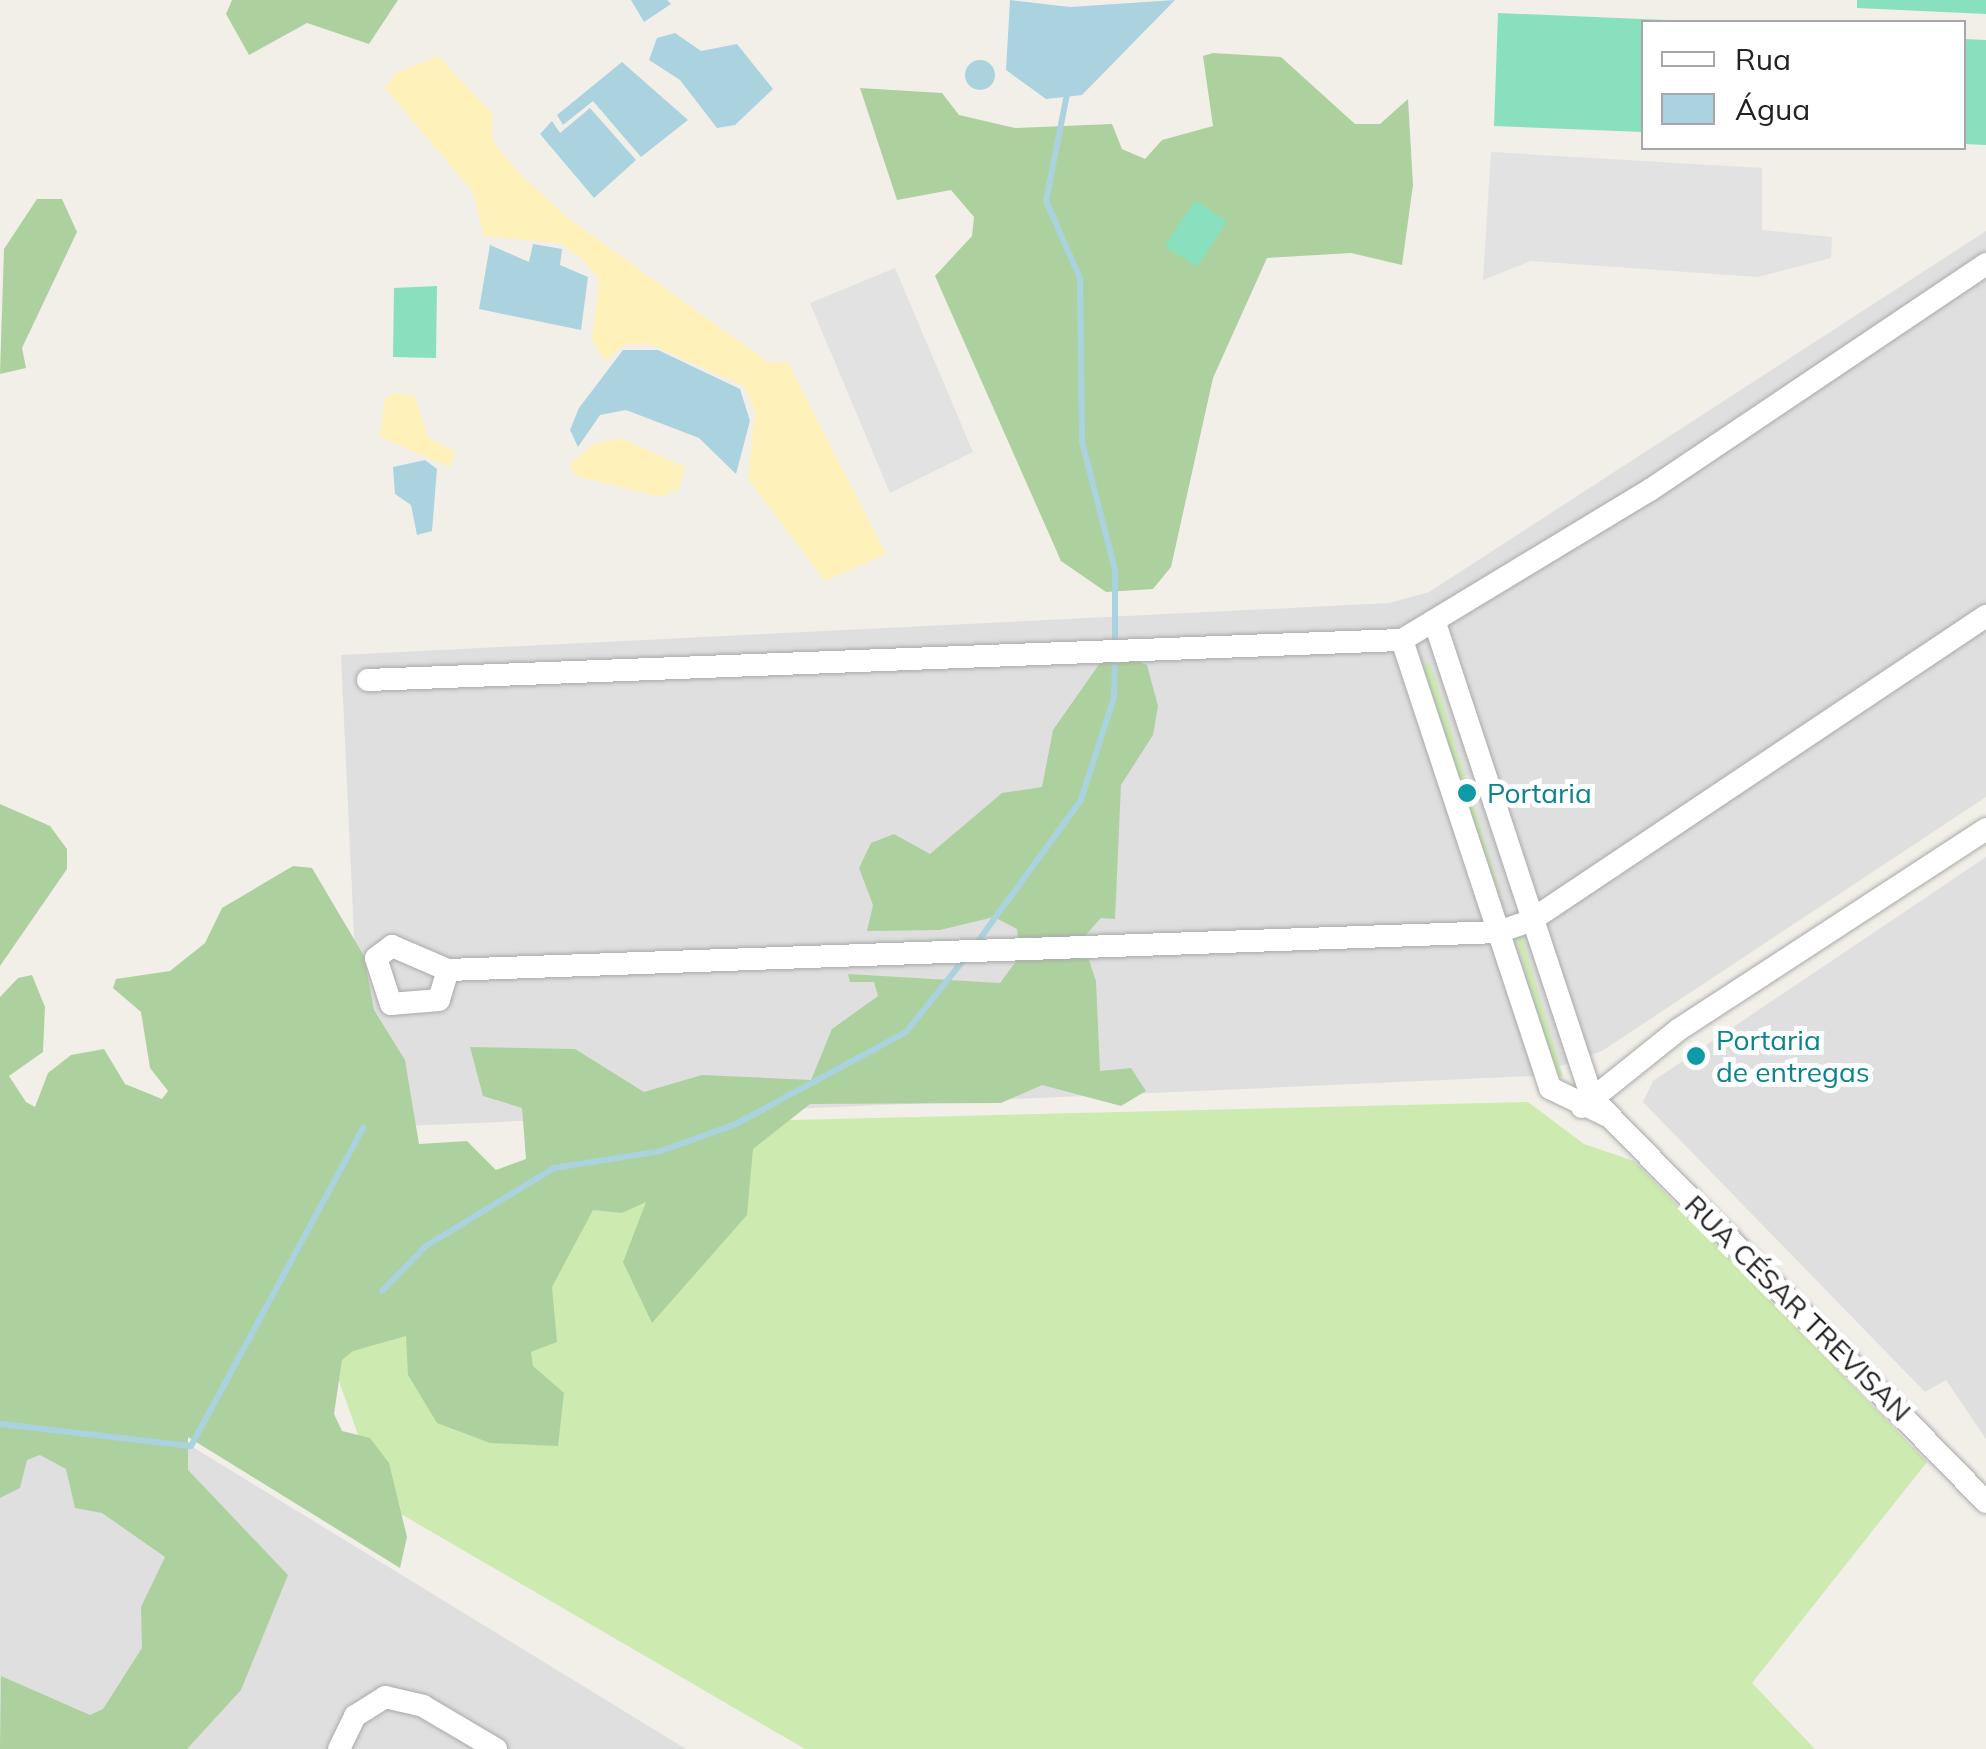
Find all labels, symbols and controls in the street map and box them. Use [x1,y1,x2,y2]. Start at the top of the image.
legend [1641,20,1966,150]
text: Rua [1735,40,1791,78]
text: Água [1735,90,1810,128]
place label: Portaria [1487,776,1592,810]
marker: Portaria [1456,782,1478,804]
place label: Portaria de entregas [1716,1023,1870,1089]
marker: Portaria de entregas [1685,1045,1707,1067]
street label: RUA CÉSAR TREVISAN [1678,1188,1918,1428]

